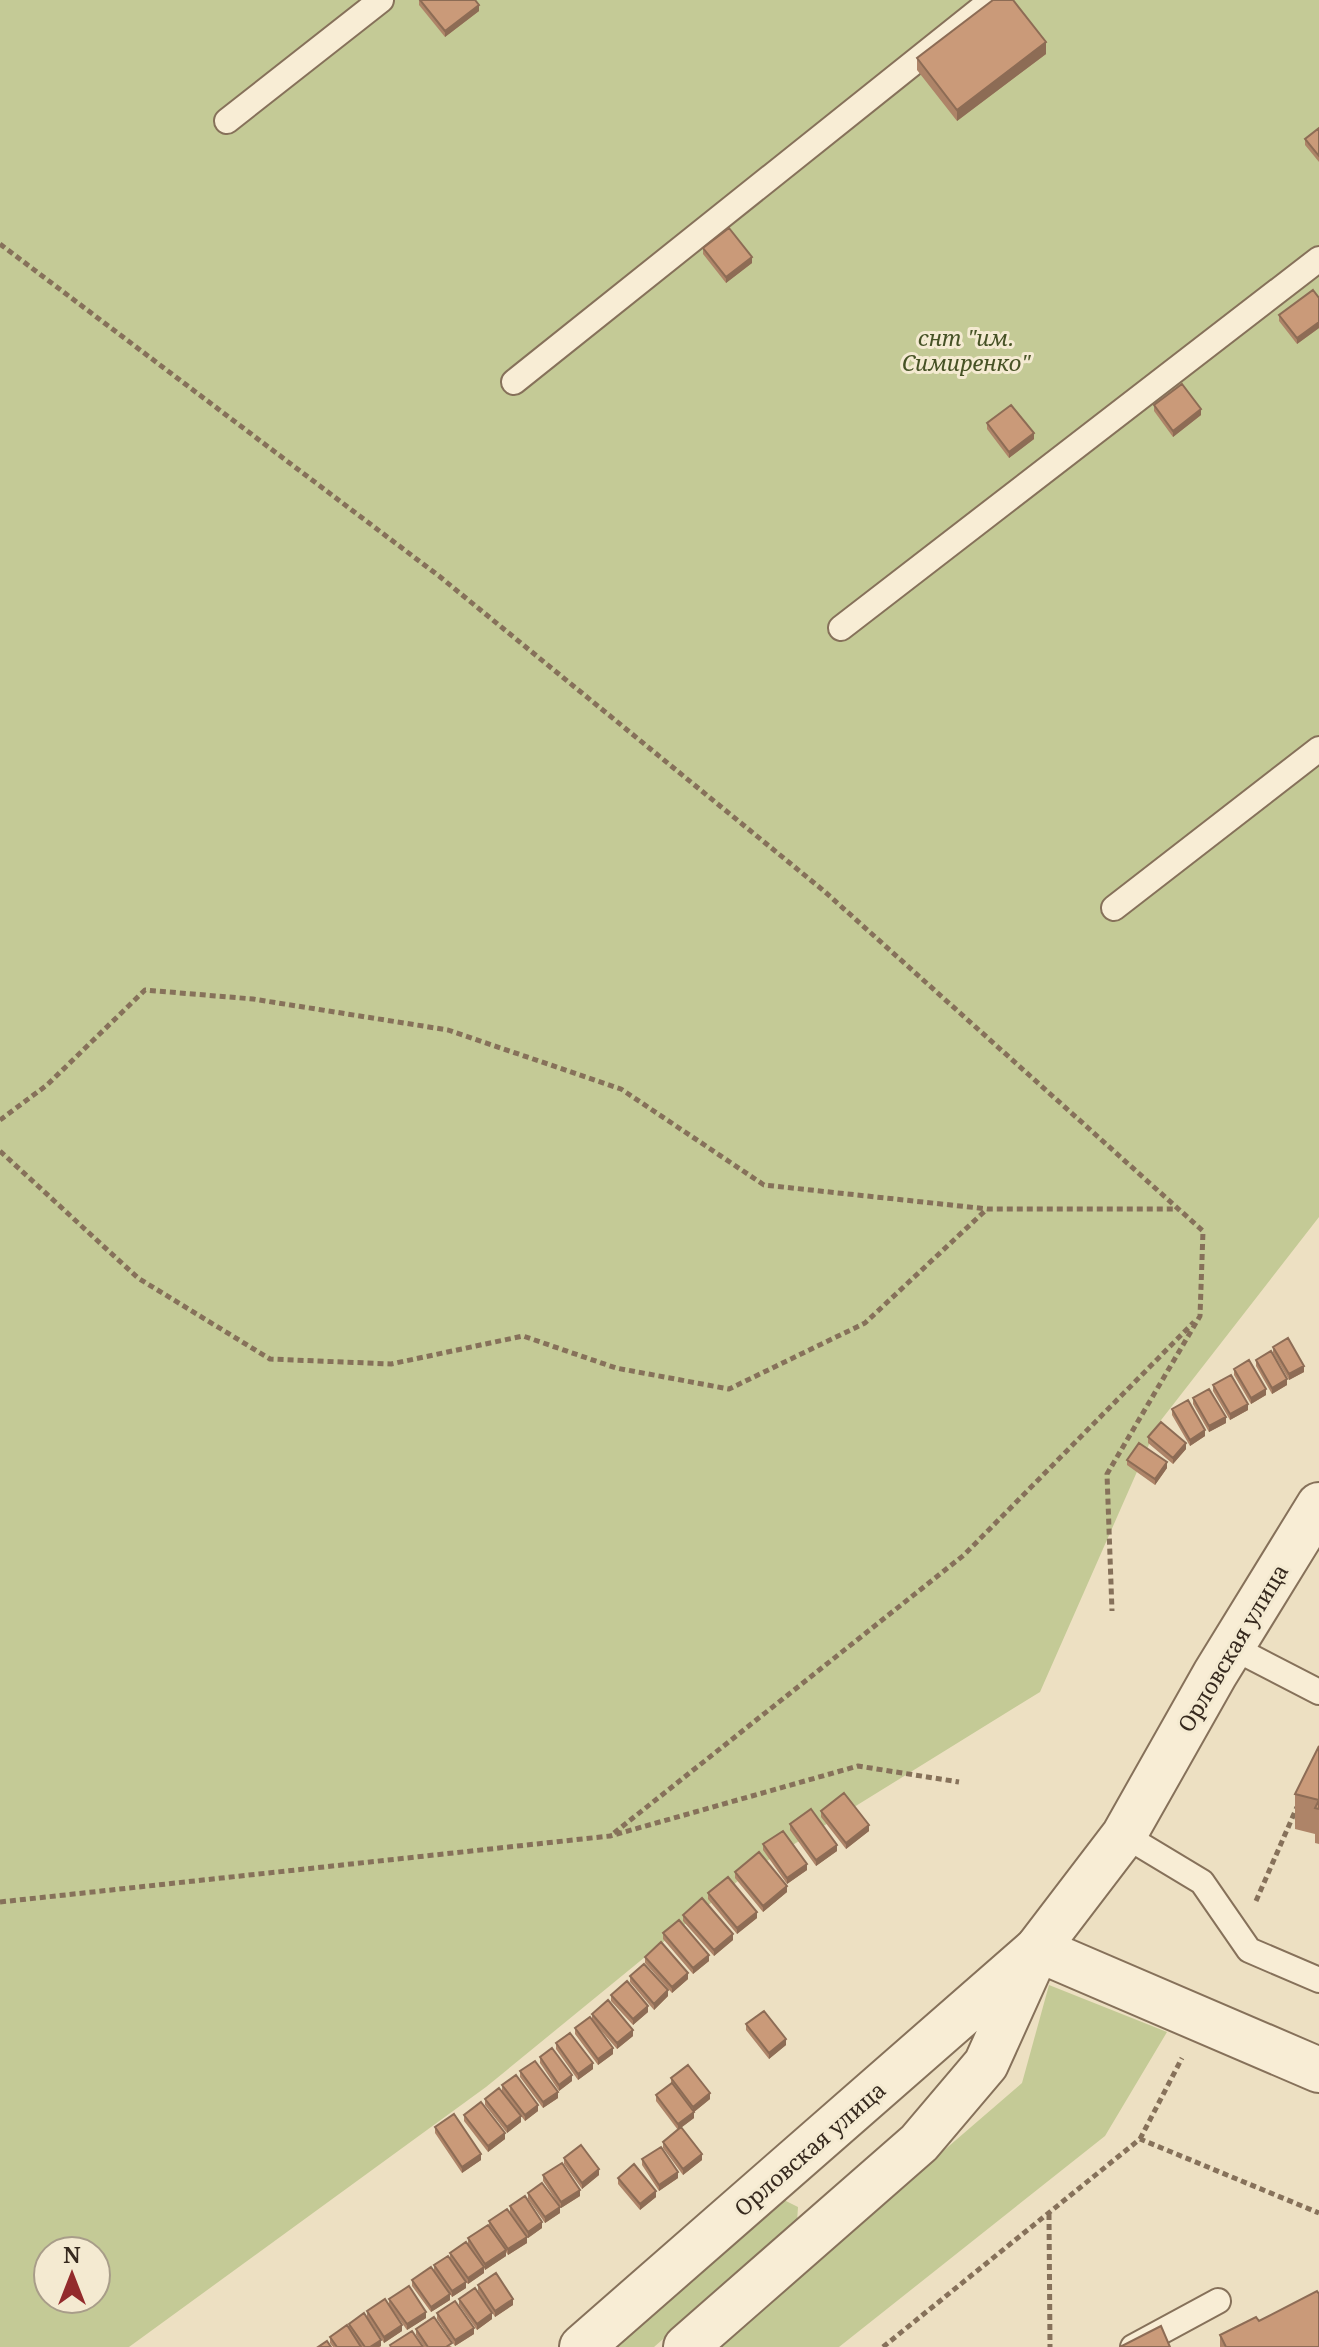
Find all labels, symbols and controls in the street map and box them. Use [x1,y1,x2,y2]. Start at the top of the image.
park label: снт "им. Симиренко" [902,322,1031,377]
street label: Орловская улица [1170,1558,1294,1737]
street label: Орловская улица [727,2074,891,2222]
north arrow [32,2235,112,2315]
text: N [63,2239,81,2269]

